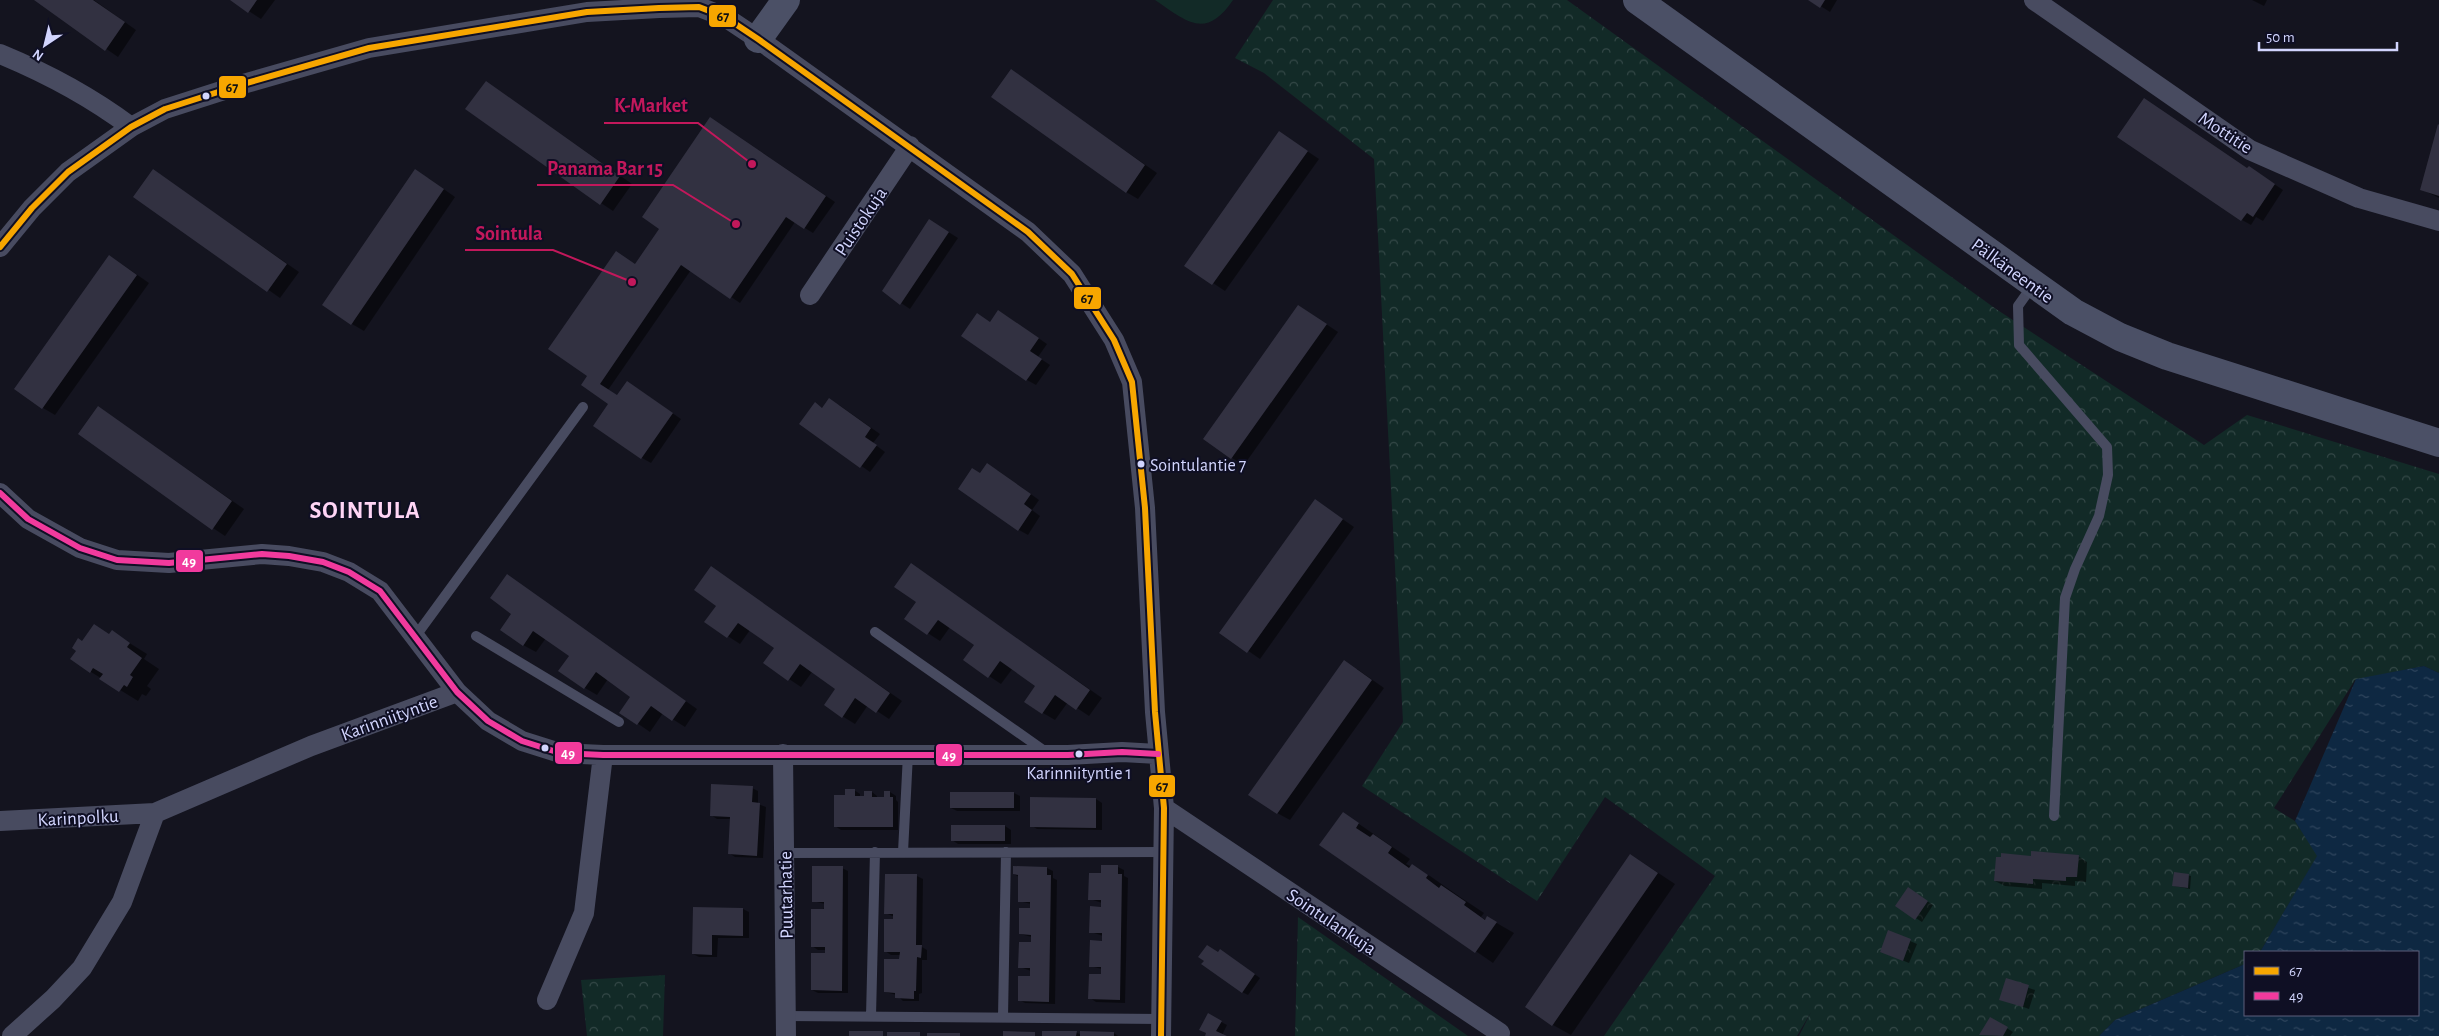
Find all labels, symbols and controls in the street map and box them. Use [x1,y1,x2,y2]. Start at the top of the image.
line badge: 67 [708,4,737,28]
text: 67 [717,10,729,24]
north arrow [20,20,70,70]
scale bar [2259,20,2396,52]
text: 50 m [2266,30,2295,45]
text: N [30,46,46,63]
line badge: 67 [218,75,247,99]
text: 67 [226,81,238,95]
callout: K-Market [604,88,698,123]
unlabelled marker [201,91,211,101]
text: K-Market [614,96,688,116]
street label: Mottitie [2195,109,2256,158]
callout: Panama Bar 15 [537,150,673,185]
text: Panama Bar 15 [547,159,663,179]
street label: Puistokuja [831,184,891,260]
callout: Sointula [465,215,553,250]
text: Sointula [475,224,543,244]
street label: Pälkäneentie [1968,235,2057,307]
line badge: 67 [1073,286,1102,310]
text: 67 [1081,292,1093,306]
place label: Sointulantie 7 [1150,457,1246,475]
marker: Sointulantie 7 [1136,459,1146,469]
district label: SOINTULA [309,499,421,523]
line badge: 49 [175,549,204,573]
text: 49 [182,555,196,569]
street label: Karinniityntie [339,692,440,745]
line badge: 49 [554,741,583,765]
unlabelled marker [540,743,550,753]
line badge: 49 [935,743,963,767]
text: 49 [561,747,575,761]
text: 49 [942,749,956,763]
marker: Karinniityntie 1 [1074,749,1084,759]
place label: Karinniityntie 1 [1026,765,1132,783]
line badge: 67 [1148,774,1176,798]
text: 67 [1156,780,1168,794]
street label: Karinpolku [37,807,120,830]
street label: Puutarhatie [776,851,797,939]
street label: Sointulankuja [1283,885,1379,959]
legend [2244,951,2419,1016]
text: 67 [2289,964,2302,979]
text: 49 [2289,989,2303,1004]

